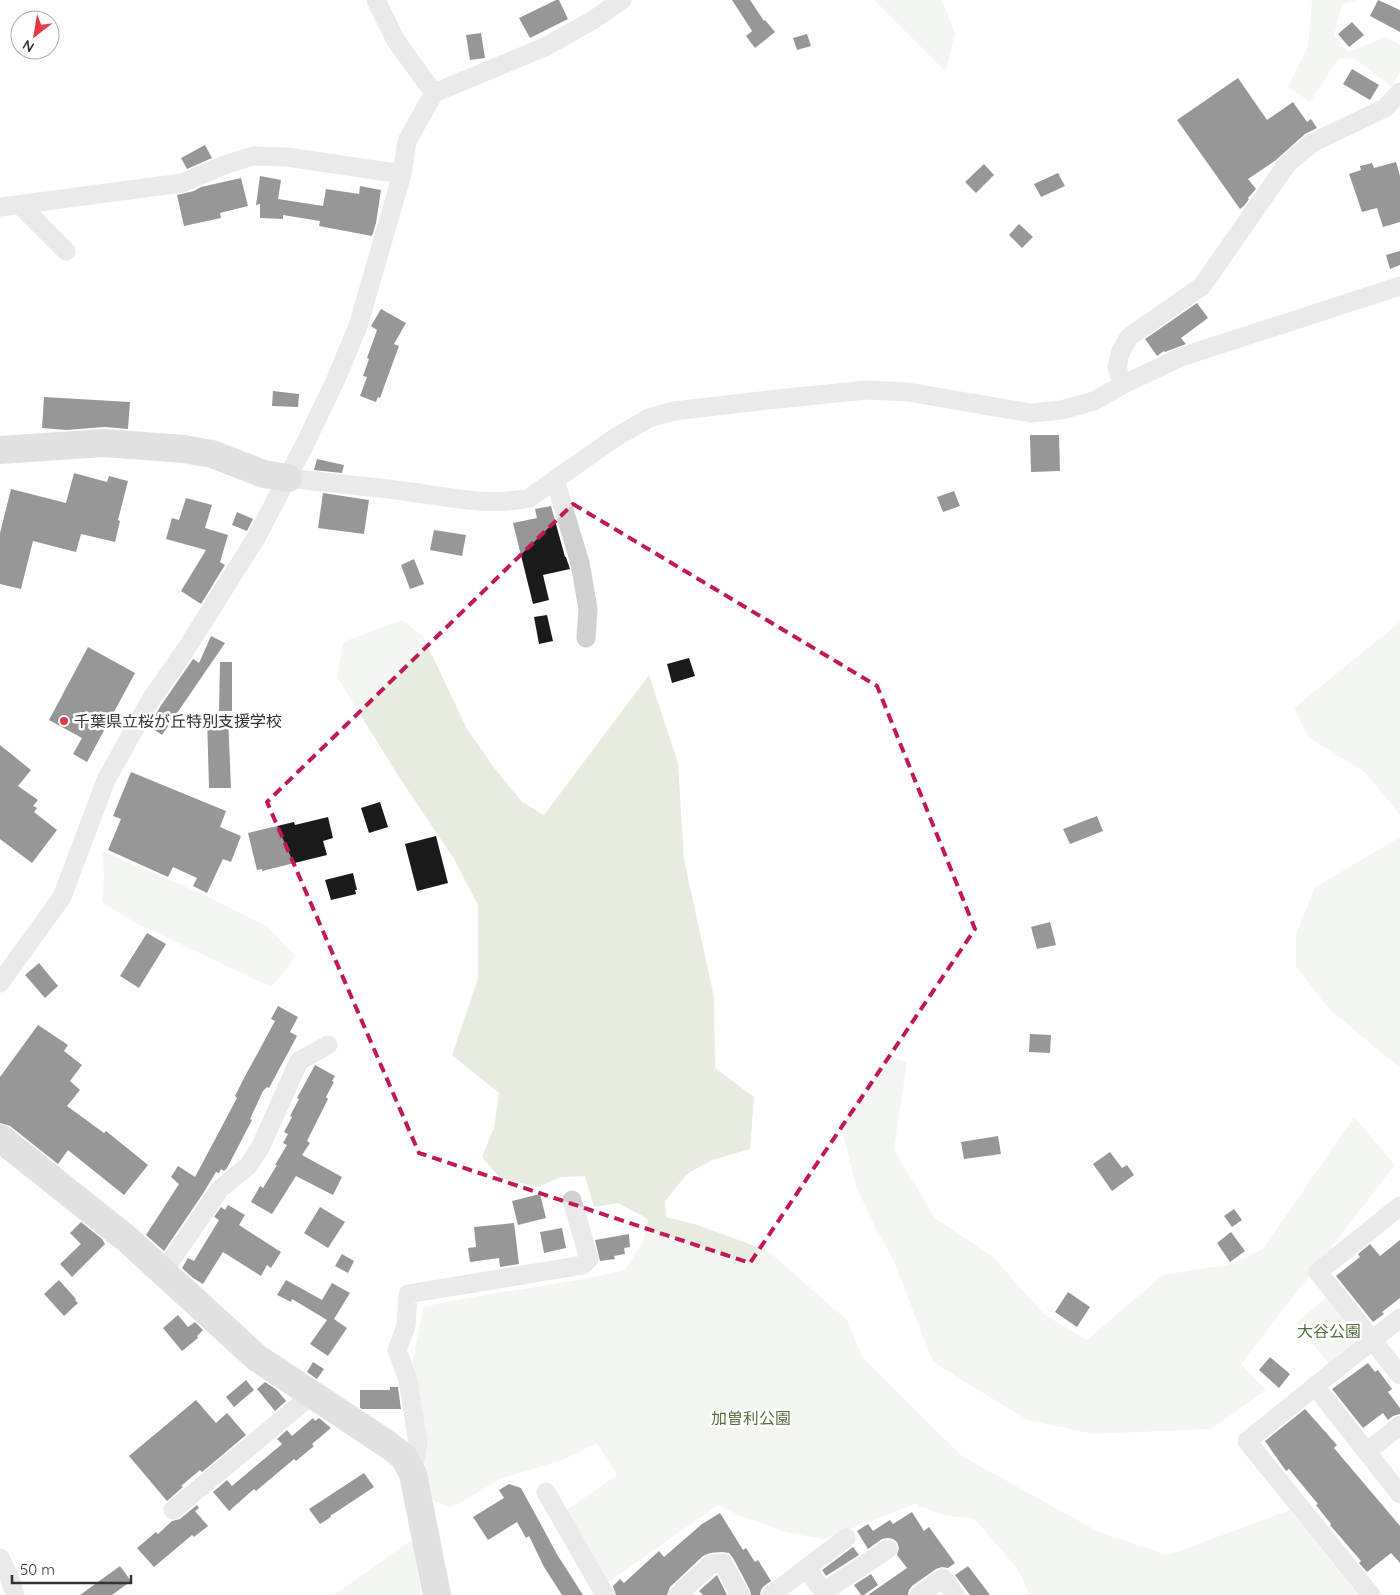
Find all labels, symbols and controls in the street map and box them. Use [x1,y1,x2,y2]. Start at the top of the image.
north arrow [10,10,60,60]
text: N [19,36,37,57]
place label: 千葉県立桜が丘特別支援学校 [74,711,282,731]
marker: 千葉県立桜が丘特別支援学校 [58,715,70,727]
park label: 大谷公園 [1297,1321,1361,1341]
park label: 加曽利公園 [711,1408,791,1428]
scale bar [12,1552,131,1584]
text: 50 m [20,1560,55,1579]

